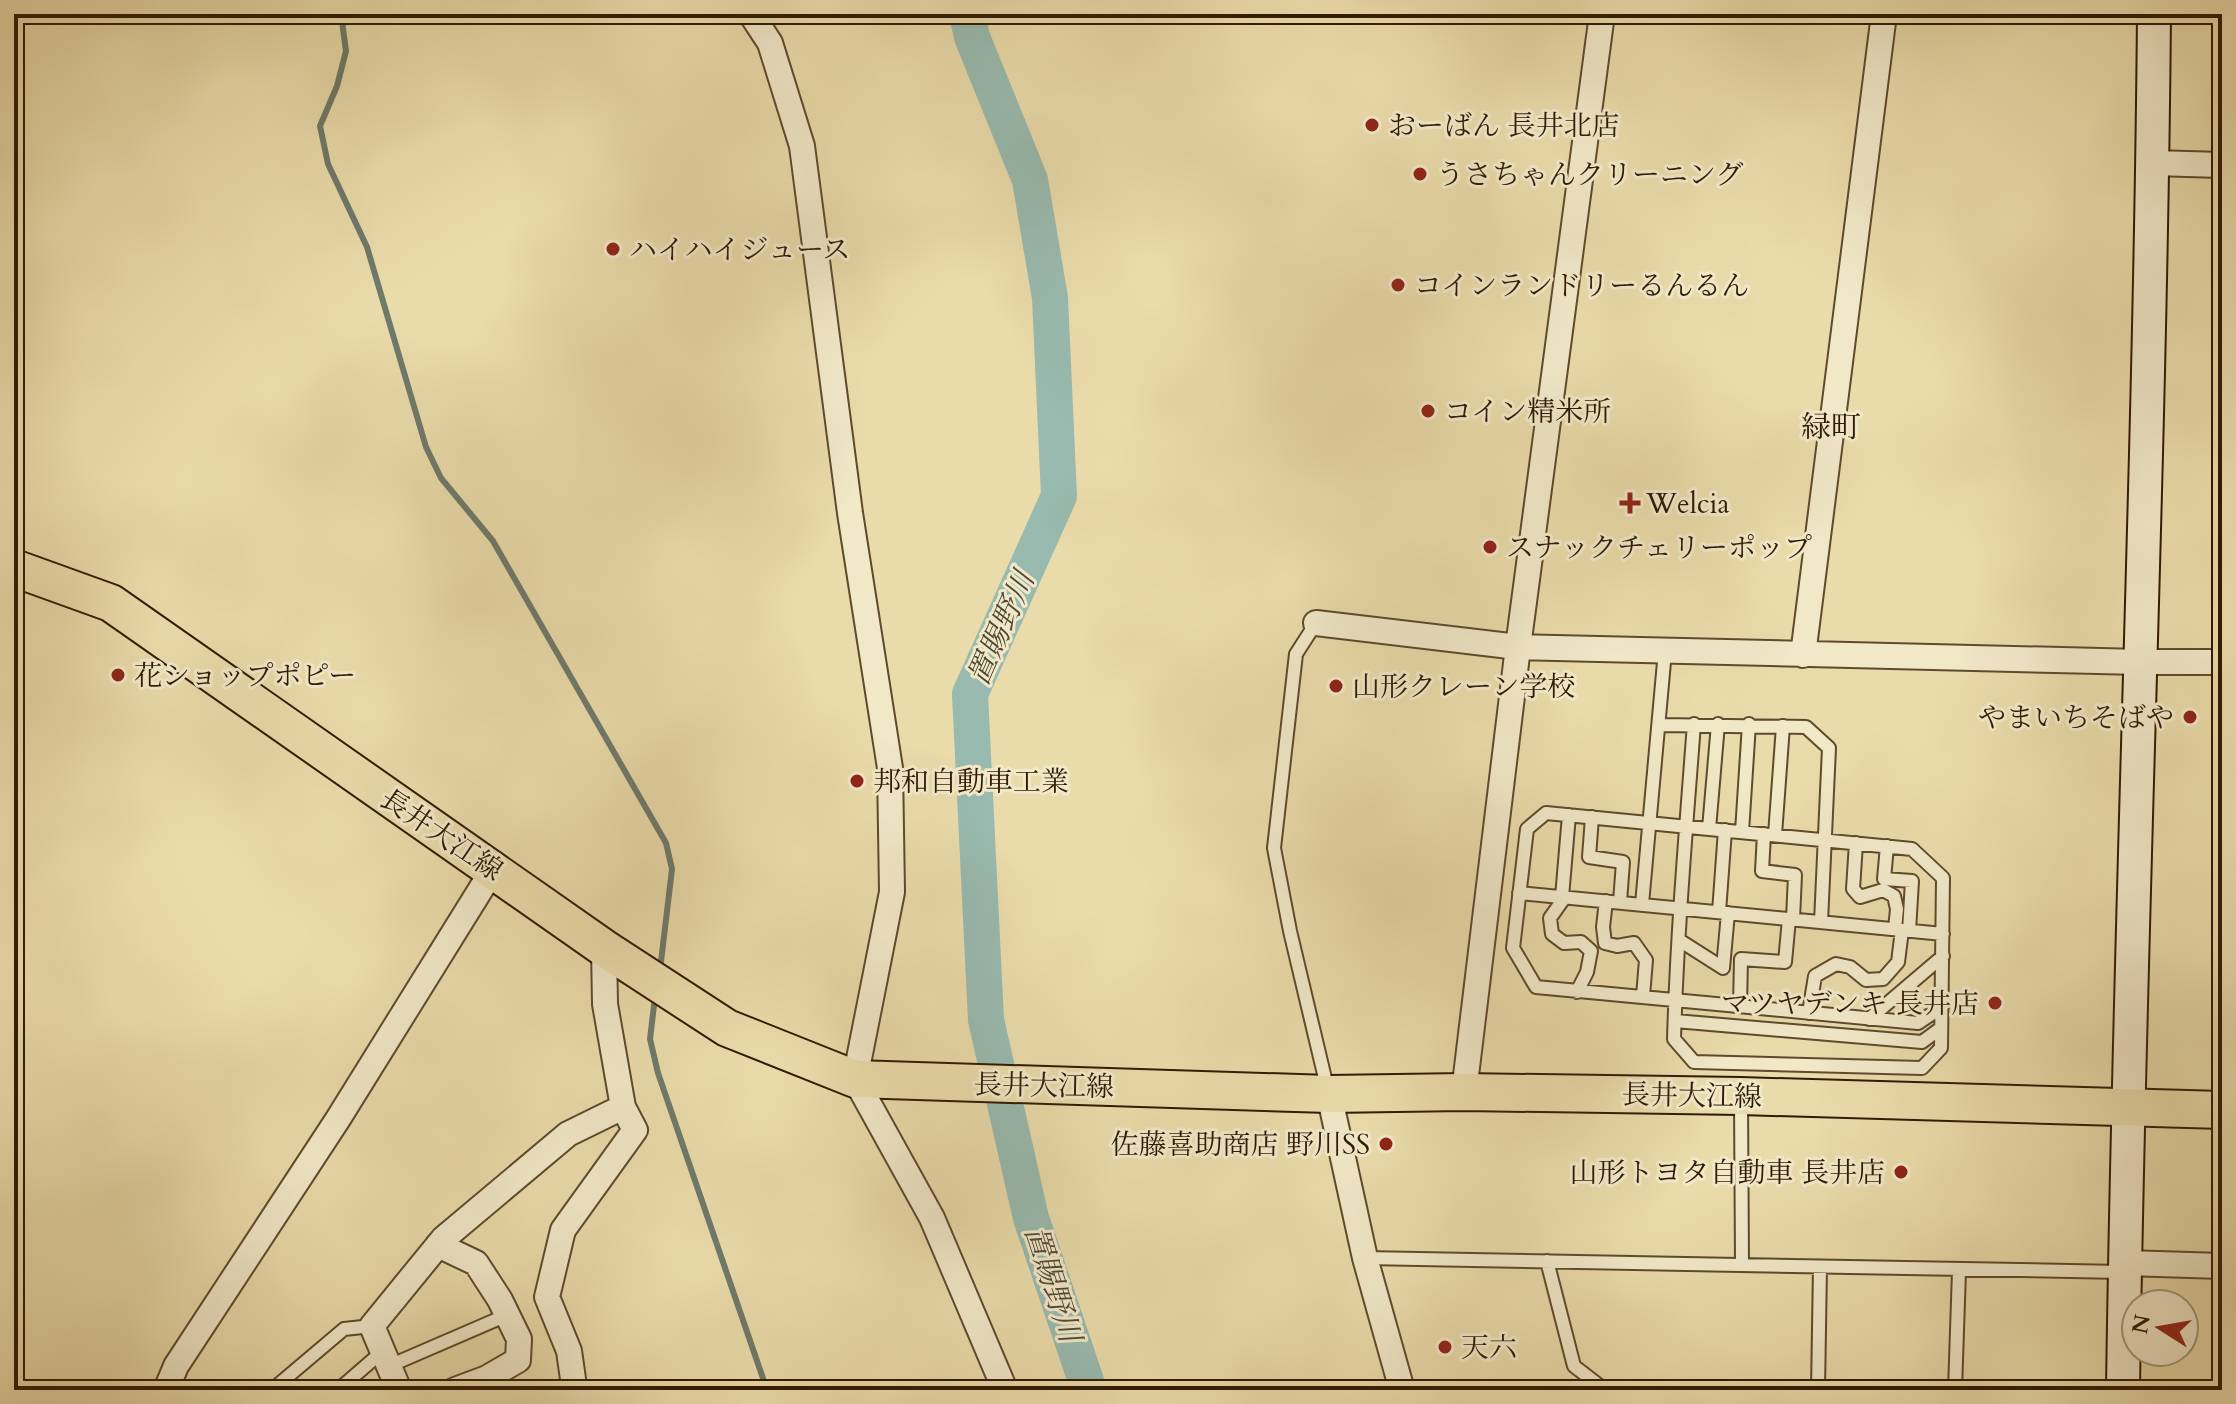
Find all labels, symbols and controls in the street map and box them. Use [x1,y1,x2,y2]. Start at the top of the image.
place label: おーばん 長井北店 [1388,107,1620,145]
marker: おーばん 長井北店 [1363,116,1381,134]
place label: うさちゃんクリーニング [1436,156,1743,194]
marker: うさちゃんクリーニング [1411,165,1429,183]
place label: ハイハイジュース [629,231,850,269]
marker: ハイハイジュース [604,240,622,258]
place label: コインランドリーるんるん [1414,267,1749,305]
marker: コインランドリーるんるん [1389,276,1407,294]
place label: コイン精米所 [1444,393,1611,431]
marker: コイン精米所 [1419,402,1437,420]
district label: 緑町 [1801,407,1861,448]
place label: Welcia [1645,485,1730,523]
marker: Welcia [1621,494,1639,512]
place label: スナックチェリーポップ [1506,529,1812,567]
marker: スナックチェリーポップ [1481,538,1499,556]
water label: 置賜野川 [958,562,1046,691]
place label: 花ショップポピー [134,657,356,695]
marker: 花ショップポピー [109,666,127,684]
place label: 山形クレーン学校 [1352,668,1575,706]
marker: 山形クレーン学校 [1327,677,1345,695]
place label: やまいちそばや [1978,699,2174,737]
marker: やまいちそばや [2181,708,2199,726]
place label: 邦和自動車工業 [873,763,1069,801]
marker: 邦和自動車工業 [848,772,866,790]
street label: 長井大江線 [373,780,510,890]
place label: マツヤデンキ 長井店 [1721,985,1979,1023]
marker: マツヤデンキ 長井店 [1986,994,2004,1012]
street label: 長井大江線 [974,1066,1114,1106]
street label: 長井大江線 [1622,1076,1762,1116]
place label: 佐藤喜助商店 野川SS [1110,1126,1370,1164]
marker: 佐藤喜助商店 野川SS [1377,1135,1395,1153]
place label: 山形トヨタ自動車 長井店 [1569,1154,1885,1192]
marker: 山形トヨタ自動車 長井店 [1892,1163,1910,1181]
water label: 置賜野川 [1014,1221,1091,1350]
north arrow [2120,1288,2200,1368]
text: N [2125,1312,2158,1337]
place label: 天六 [1461,1329,1517,1367]
marker: 天六 [1436,1338,1454,1356]

